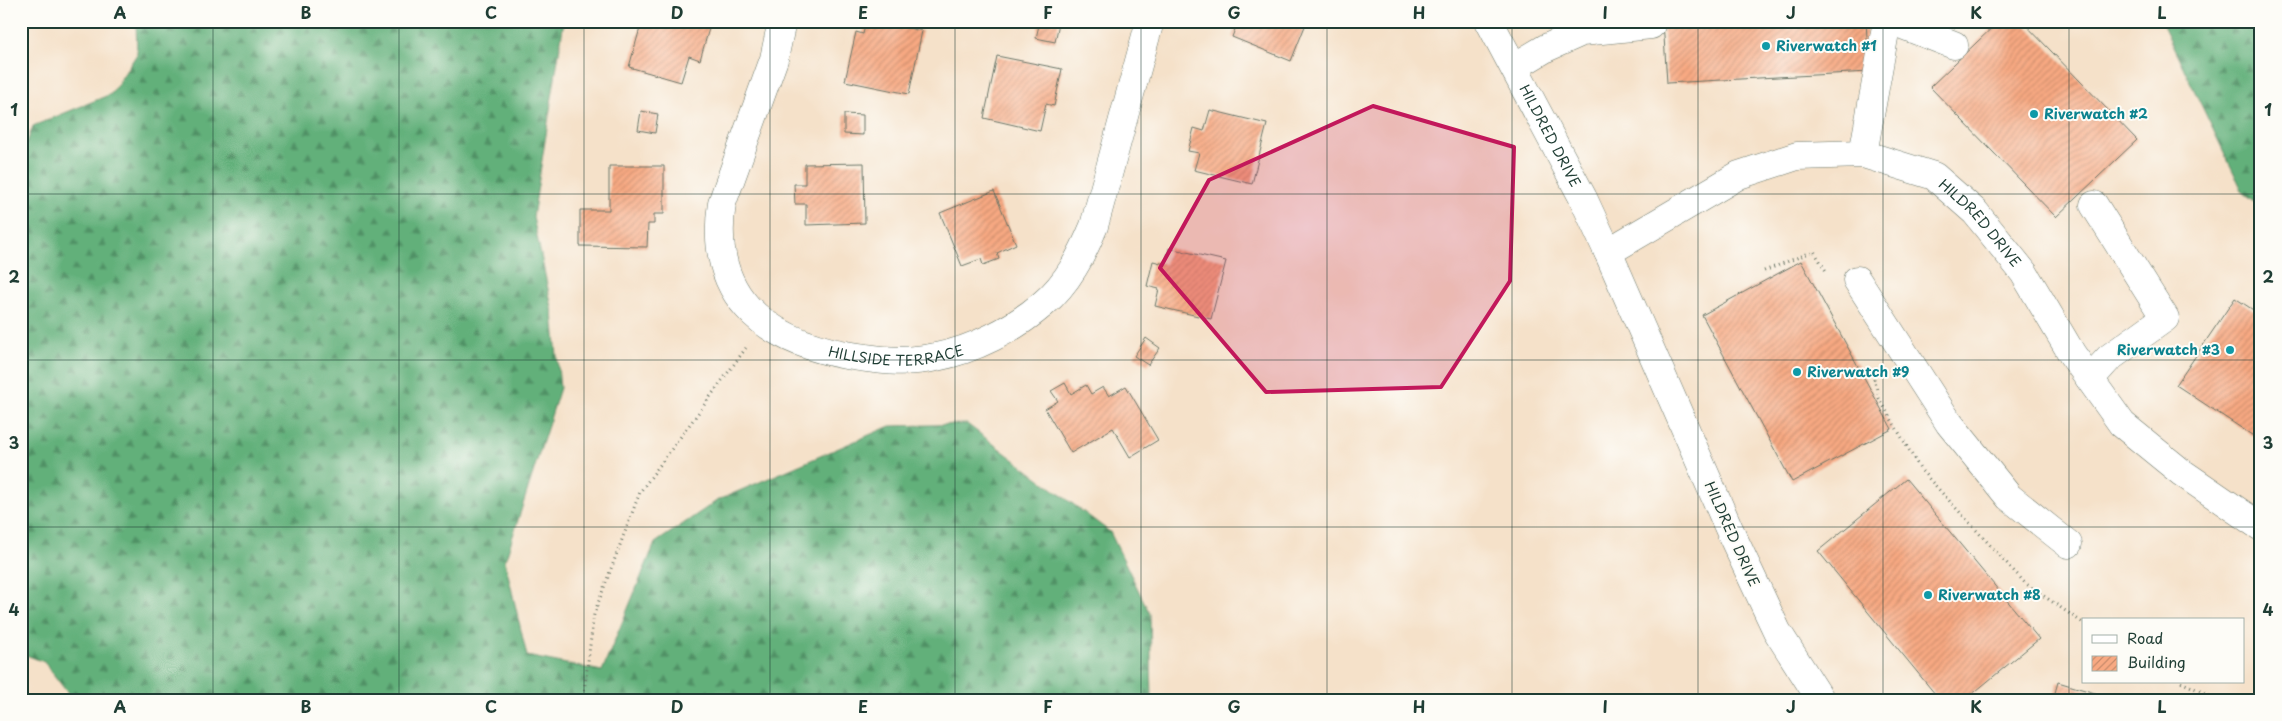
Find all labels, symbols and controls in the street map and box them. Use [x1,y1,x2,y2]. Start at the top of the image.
text: A [114,0,127,24]
text: B [301,0,312,24]
text: C [485,0,497,24]
text: D [671,0,683,24]
text: E [858,0,868,24]
text: F [1043,0,1053,24]
text: G [1227,0,1241,24]
text: H [1413,0,1425,24]
text: I [1602,0,1608,24]
text: J [1786,0,1796,24]
text: K [1970,0,1982,24]
text: L [2157,0,2167,24]
place label: Riverwatch #1 [1776,35,1877,56]
marker: Riverwatch #1 [1760,40,1772,52]
street label: HILDRED DRIVE [1515,80,1586,191]
text: 1 [10,97,18,121]
text: 1 [2264,97,2272,121]
place label: Riverwatch #2 [2044,103,2148,124]
marker: Riverwatch #2 [2028,108,2040,120]
street label: HILDRED DRIVE [1934,174,2026,271]
text: 2 [8,264,20,288]
text: 2 [2262,264,2274,288]
street label: HILLSIDE TERRACE [826,339,966,371]
place label: Riverwatch #3 [2117,339,2220,360]
marker: Riverwatch #3 [2224,344,2236,356]
place label: Riverwatch #9 [1807,361,1909,382]
marker: Riverwatch #9 [1791,366,1803,378]
text: 3 [9,430,19,454]
text: 3 [2263,430,2273,454]
street label: HILDRED DRIVE [1700,478,1765,590]
place label: Riverwatch #8 [1938,584,2041,605]
marker: Riverwatch #8 [1922,589,1934,601]
text: 4 [9,597,20,621]
text: 4 [2263,597,2274,621]
legend [2082,618,2244,684]
text: Road [2127,626,2163,649]
text: Building [2127,650,2186,673]
text: A [114,694,127,718]
text: B [301,694,312,718]
text: C [485,694,497,718]
text: D [671,694,683,718]
text: E [858,694,868,718]
text: F [1043,694,1053,718]
text: G [1227,694,1241,718]
text: H [1413,694,1425,718]
text: I [1602,694,1608,718]
text: J [1786,694,1796,718]
text: K [1970,694,1982,718]
text: L [2157,694,2167,718]

